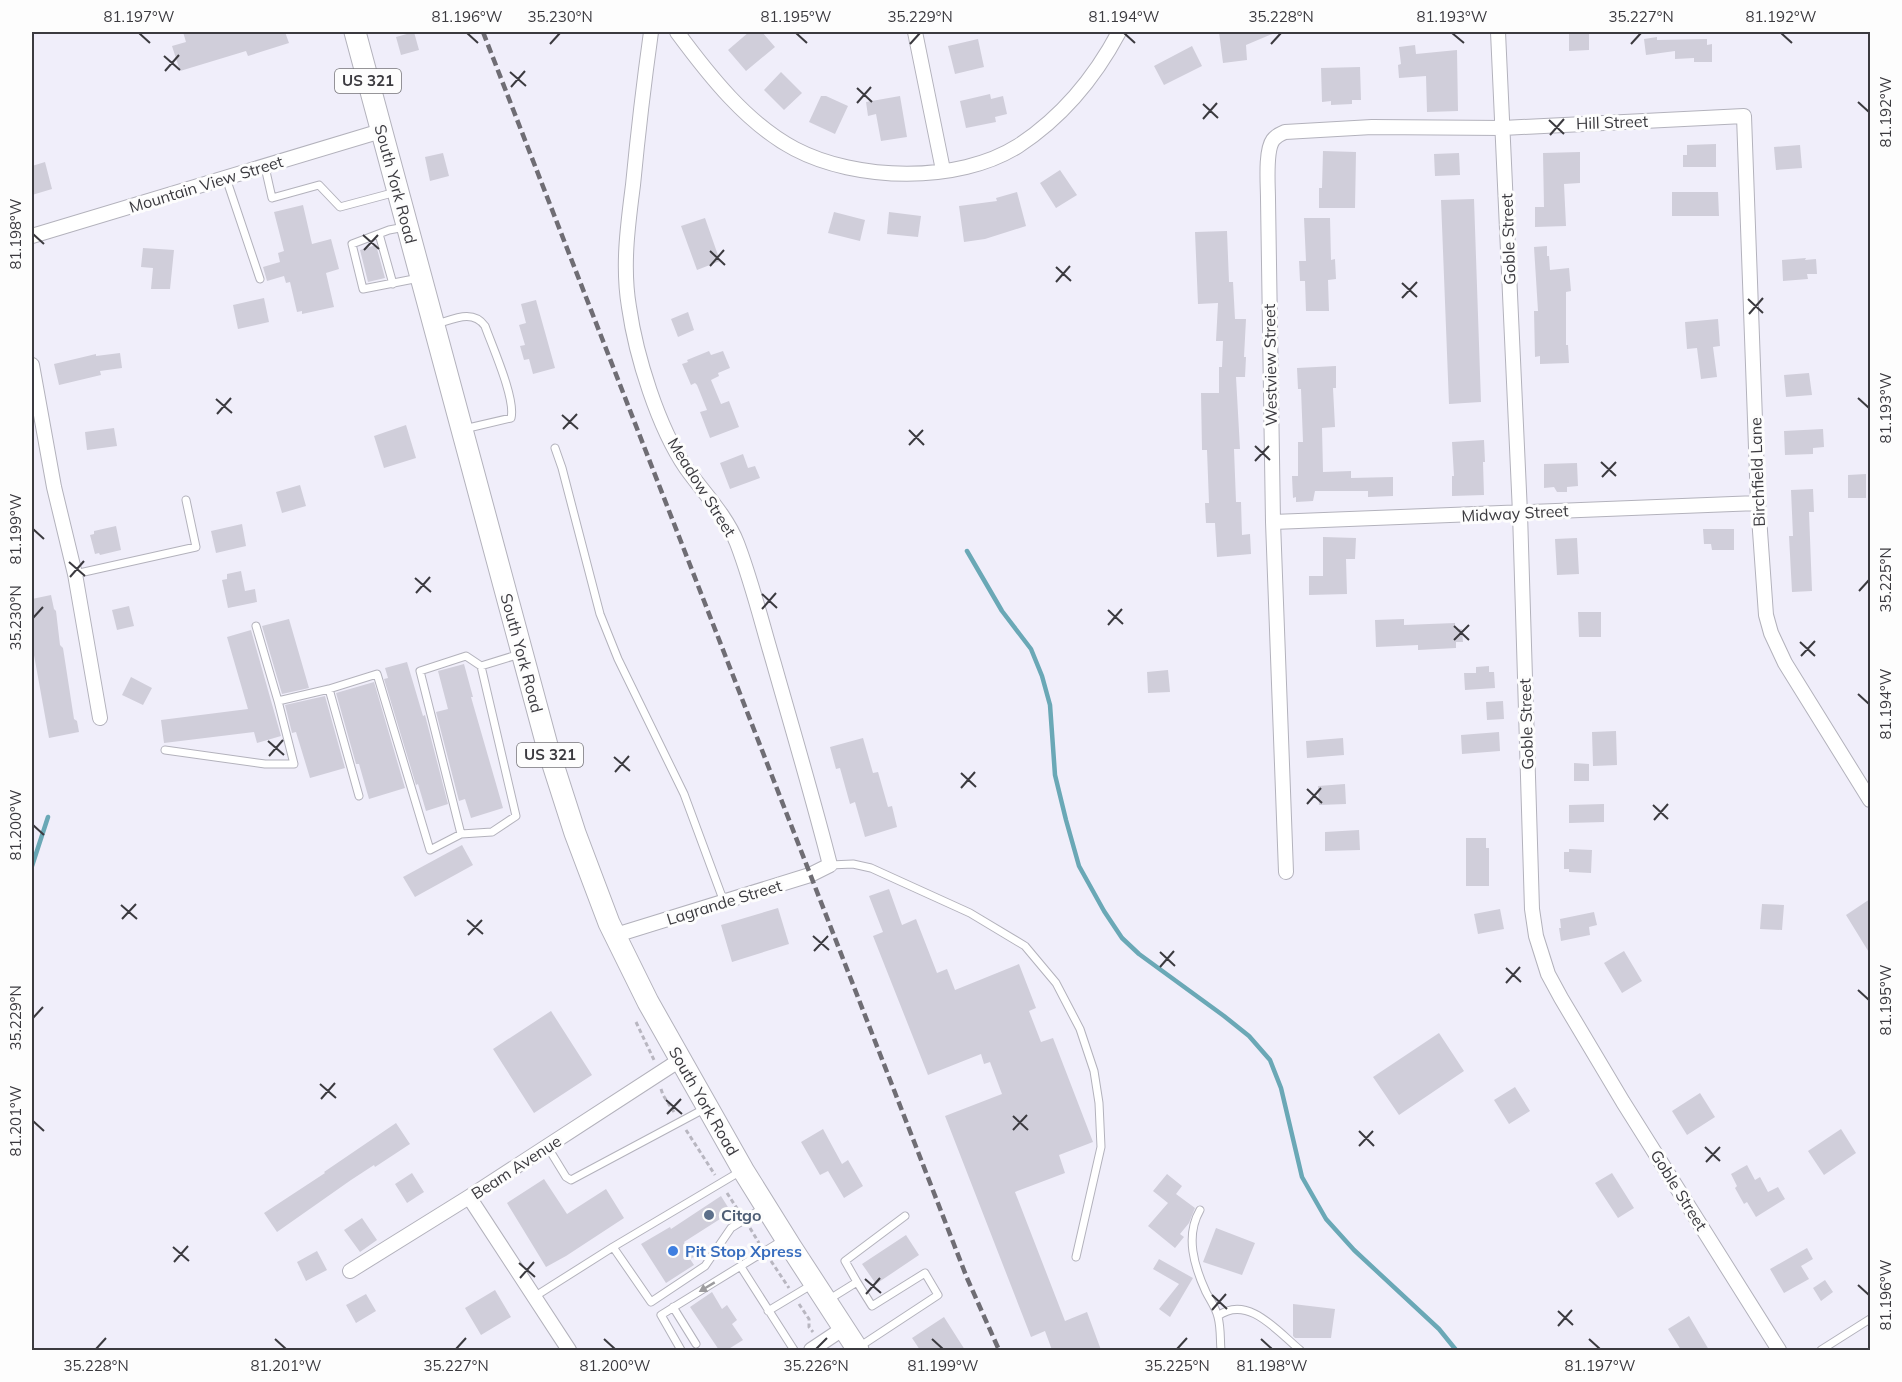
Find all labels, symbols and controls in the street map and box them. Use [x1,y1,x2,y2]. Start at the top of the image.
text: 81.197°W [104,7,175,26]
text: 81.196°W [432,7,503,26]
text: 35.230°N [527,7,593,26]
text: 81.195°W [761,7,832,26]
text: 35.229°N [887,7,953,26]
text: 81.194°W [1089,7,1160,26]
text: 35.228°N [1248,7,1314,26]
text: 81.193°W [1417,7,1488,26]
text: 35.227°N [1608,7,1674,26]
text: 81.192°W [1746,7,1817,26]
road number: US 321 [335,69,401,93]
text: 81.192°W [1876,76,1895,147]
street label: Hill Street [1576,111,1649,133]
street label: South York Road [370,122,422,246]
street label: Mountain View Street [127,151,286,217]
street label: Goble Street [1496,193,1520,285]
text: 81.198°W [6,198,25,269]
street label: Westview Street [1259,303,1281,426]
text: 81.193°W [1876,372,1895,443]
street label: Birchfield Lane [1745,417,1769,527]
street label: Meadow Street [664,434,741,541]
text: 81.199°W [6,493,25,564]
street label: Midway Street [1461,500,1570,526]
text: 35.225°N [1876,547,1895,613]
text: 35.230°N [6,585,25,651]
street label: South York Road [496,591,548,715]
text: 81.194°W [1876,668,1895,739]
street label: Goble Street [1514,678,1538,770]
road number: US 321 [517,743,583,767]
text: 81.200°W [6,789,25,860]
street label: Lagrande Street [664,875,784,929]
text: 81.195°W [1876,964,1895,1035]
text: 35.229°N [6,985,25,1051]
street label: South York Road [665,1043,743,1159]
text: 81.201°W [6,1085,25,1156]
street label: Beam Avenue [467,1131,565,1203]
street label: Goble Street [1646,1146,1712,1234]
place label: Citgo [721,1205,762,1225]
marker: Citgo [702,1208,716,1222]
place label: Pit Stop Xpress [685,1241,802,1261]
marker: Pit Stop Xpress [666,1244,680,1258]
text: 81.196°W [1876,1259,1895,1330]
one-way arrow [698,1282,715,1292]
text: 35.228°N [63,1356,129,1375]
text: 81.201°W [251,1356,322,1375]
text: 35.227°N [423,1356,489,1375]
text: 81.200°W [580,1356,651,1375]
text: 35.226°N [783,1356,849,1375]
text: 81.199°W [908,1356,979,1375]
text: 35.225°N [1144,1356,1210,1375]
text: 81.198°W [1237,1356,1308,1375]
text: 81.197°W [1565,1356,1636,1375]

